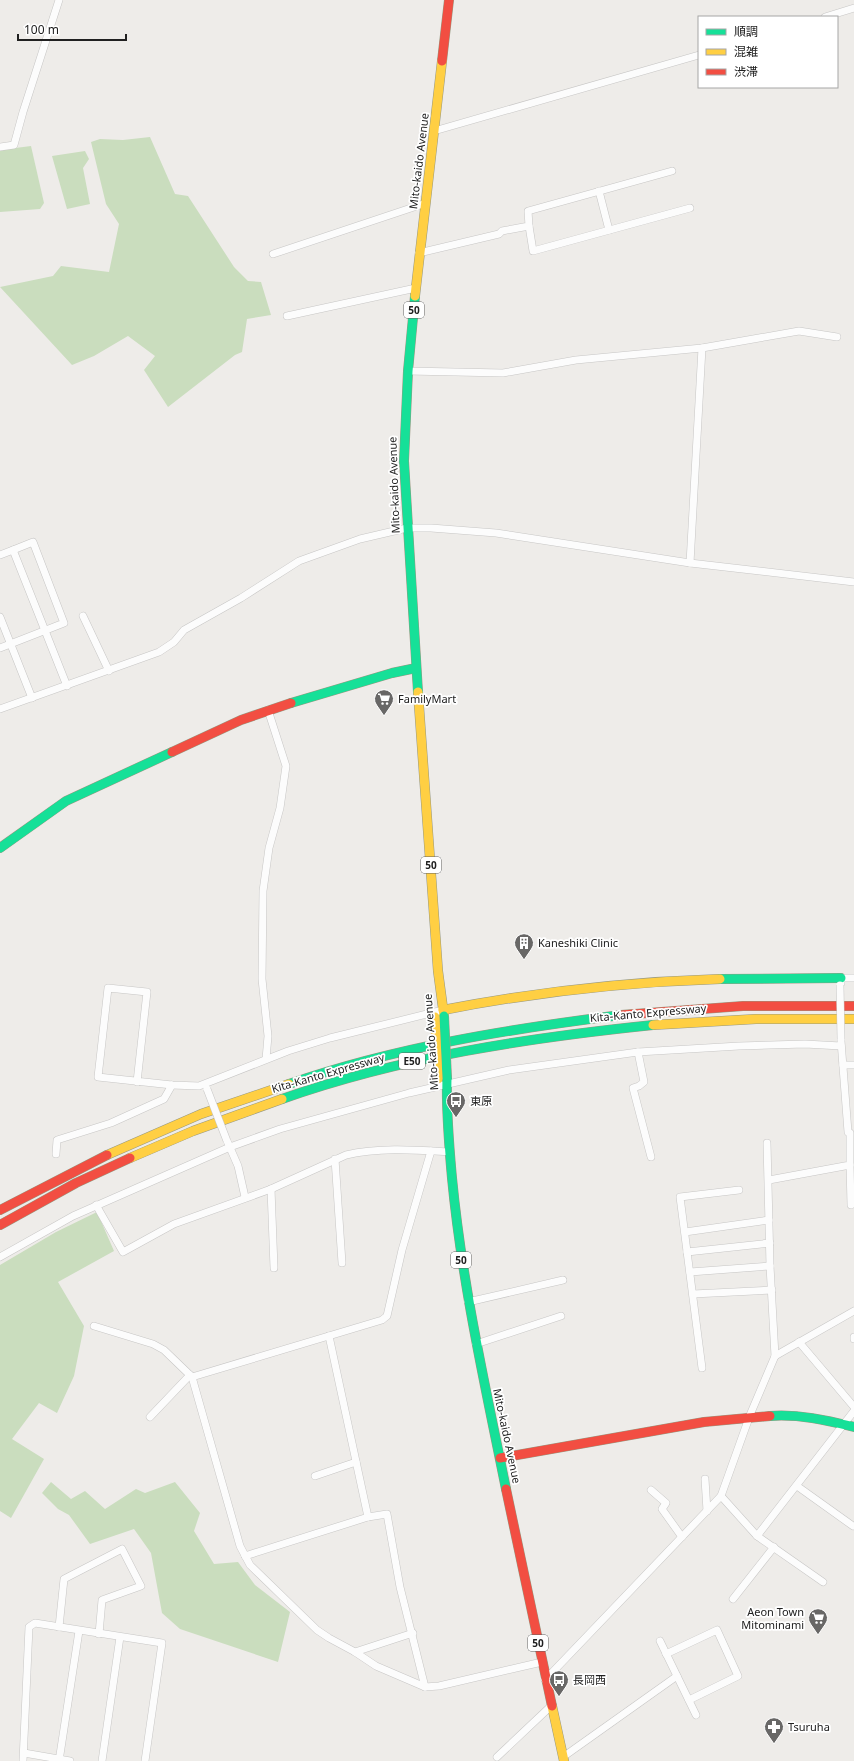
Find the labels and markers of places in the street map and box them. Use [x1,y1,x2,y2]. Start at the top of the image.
supermarket icon: FamilyMart [373,688,395,716]
place label: FamilyMart [398,691,456,706]
building icon: Kaneshiki Clinic [513,932,535,960]
place label: Kaneshiki Clinic [538,935,618,950]
bus stop icon: 東原 [445,1090,467,1118]
place label: 東原 [470,1093,492,1108]
place label: Aeon Town Mitominami [741,1604,804,1632]
supermarket icon: Aeon Town Mitominami [807,1607,829,1635]
bus stop icon: 長岡西 [548,1669,570,1697]
place label: 長岡西 [573,1672,606,1687]
pharmacy icon: Tsuruha [763,1716,785,1744]
place label: Tsuruha [788,1719,830,1734]

